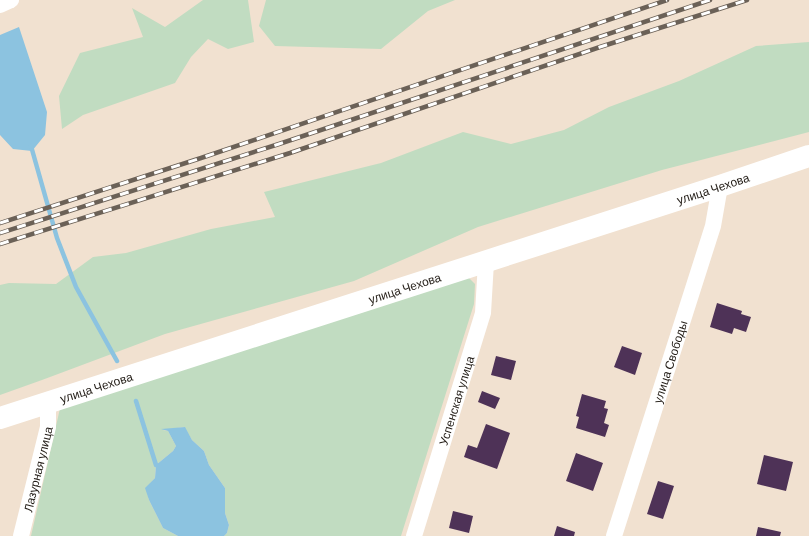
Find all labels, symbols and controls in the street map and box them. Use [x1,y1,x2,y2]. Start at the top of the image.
street label: улица Чехова [675,170,751,207]
street label: улица Чехова [367,269,443,307]
street label: улица Свободы [650,319,689,405]
street label: Успенская улица [436,354,476,447]
street label: улица Чехова [58,369,134,406]
street label: Лазурная улица [20,425,55,513]

